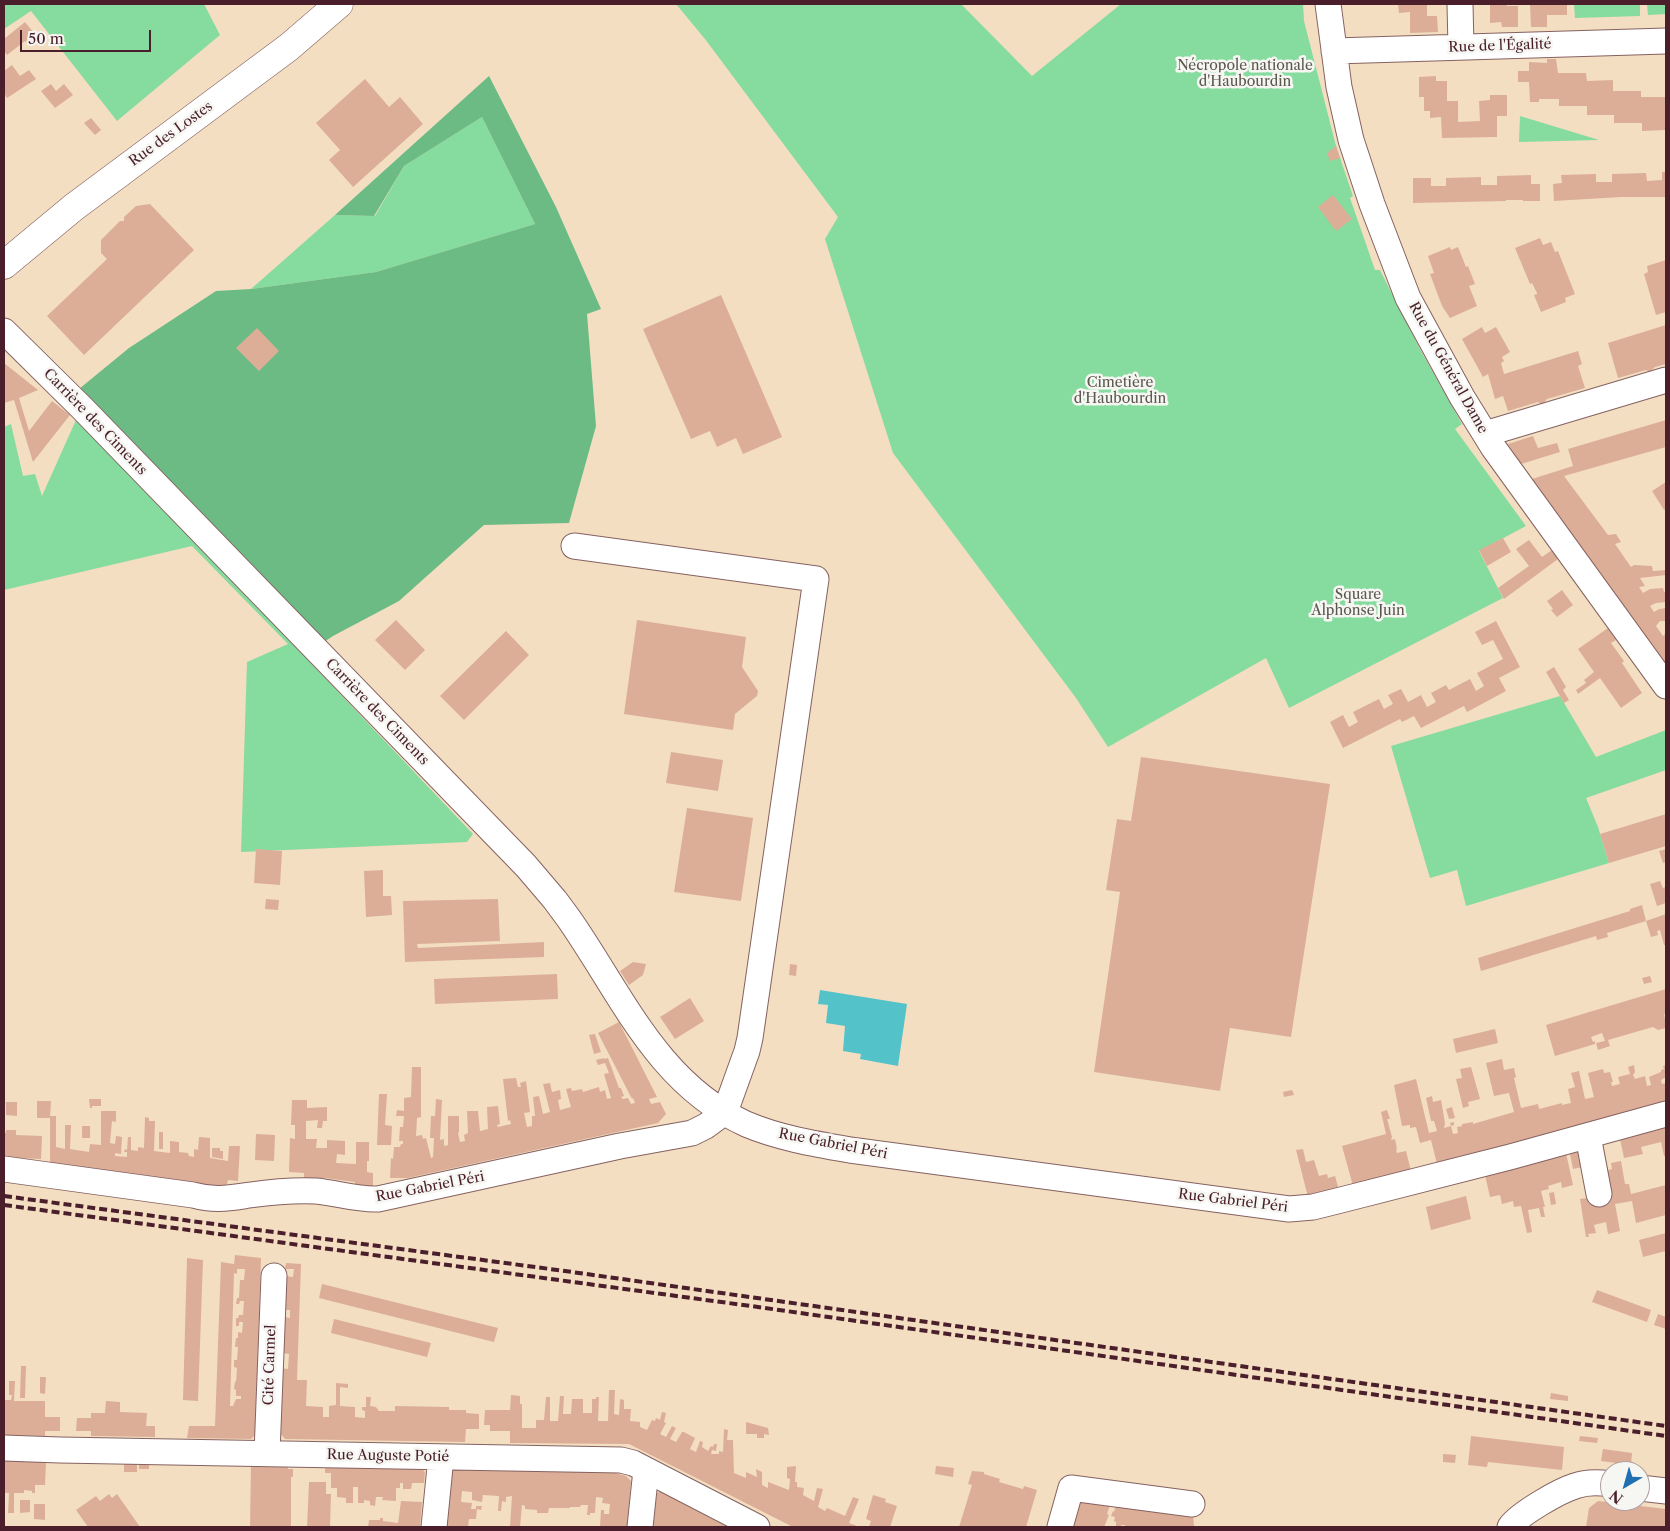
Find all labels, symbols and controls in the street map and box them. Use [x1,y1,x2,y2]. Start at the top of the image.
scale bar [22,20,154,52]
text: 50 m [28,29,64,48]
street label: Rue de l'Égalité [1448,36,1552,56]
park label: Nécropole nationale d'Haubourdin [1177,58,1313,90]
street label: Rue des Lostes [126,98,216,170]
street label: Rue du Général Dame [1405,299,1491,437]
street label: Carrière des Ciments [40,365,150,479]
park label: Cimetière d'Haubourdin [1074,375,1166,408]
park label: Square Alphonse Juin [1311,587,1405,620]
street label: Carrière des Ciments [322,655,432,769]
street label: Rue Gabriel Péri [777,1125,889,1163]
street label: Rue Gabriel Péri [374,1168,486,1206]
street label: Rue Gabriel Péri [1177,1186,1289,1216]
street label: Cité Carmel [260,1324,280,1406]
street label: Rue Auguste Potié [327,1447,449,1465]
north arrow [1600,1461,1650,1511]
text: N [1606,1486,1627,1508]

